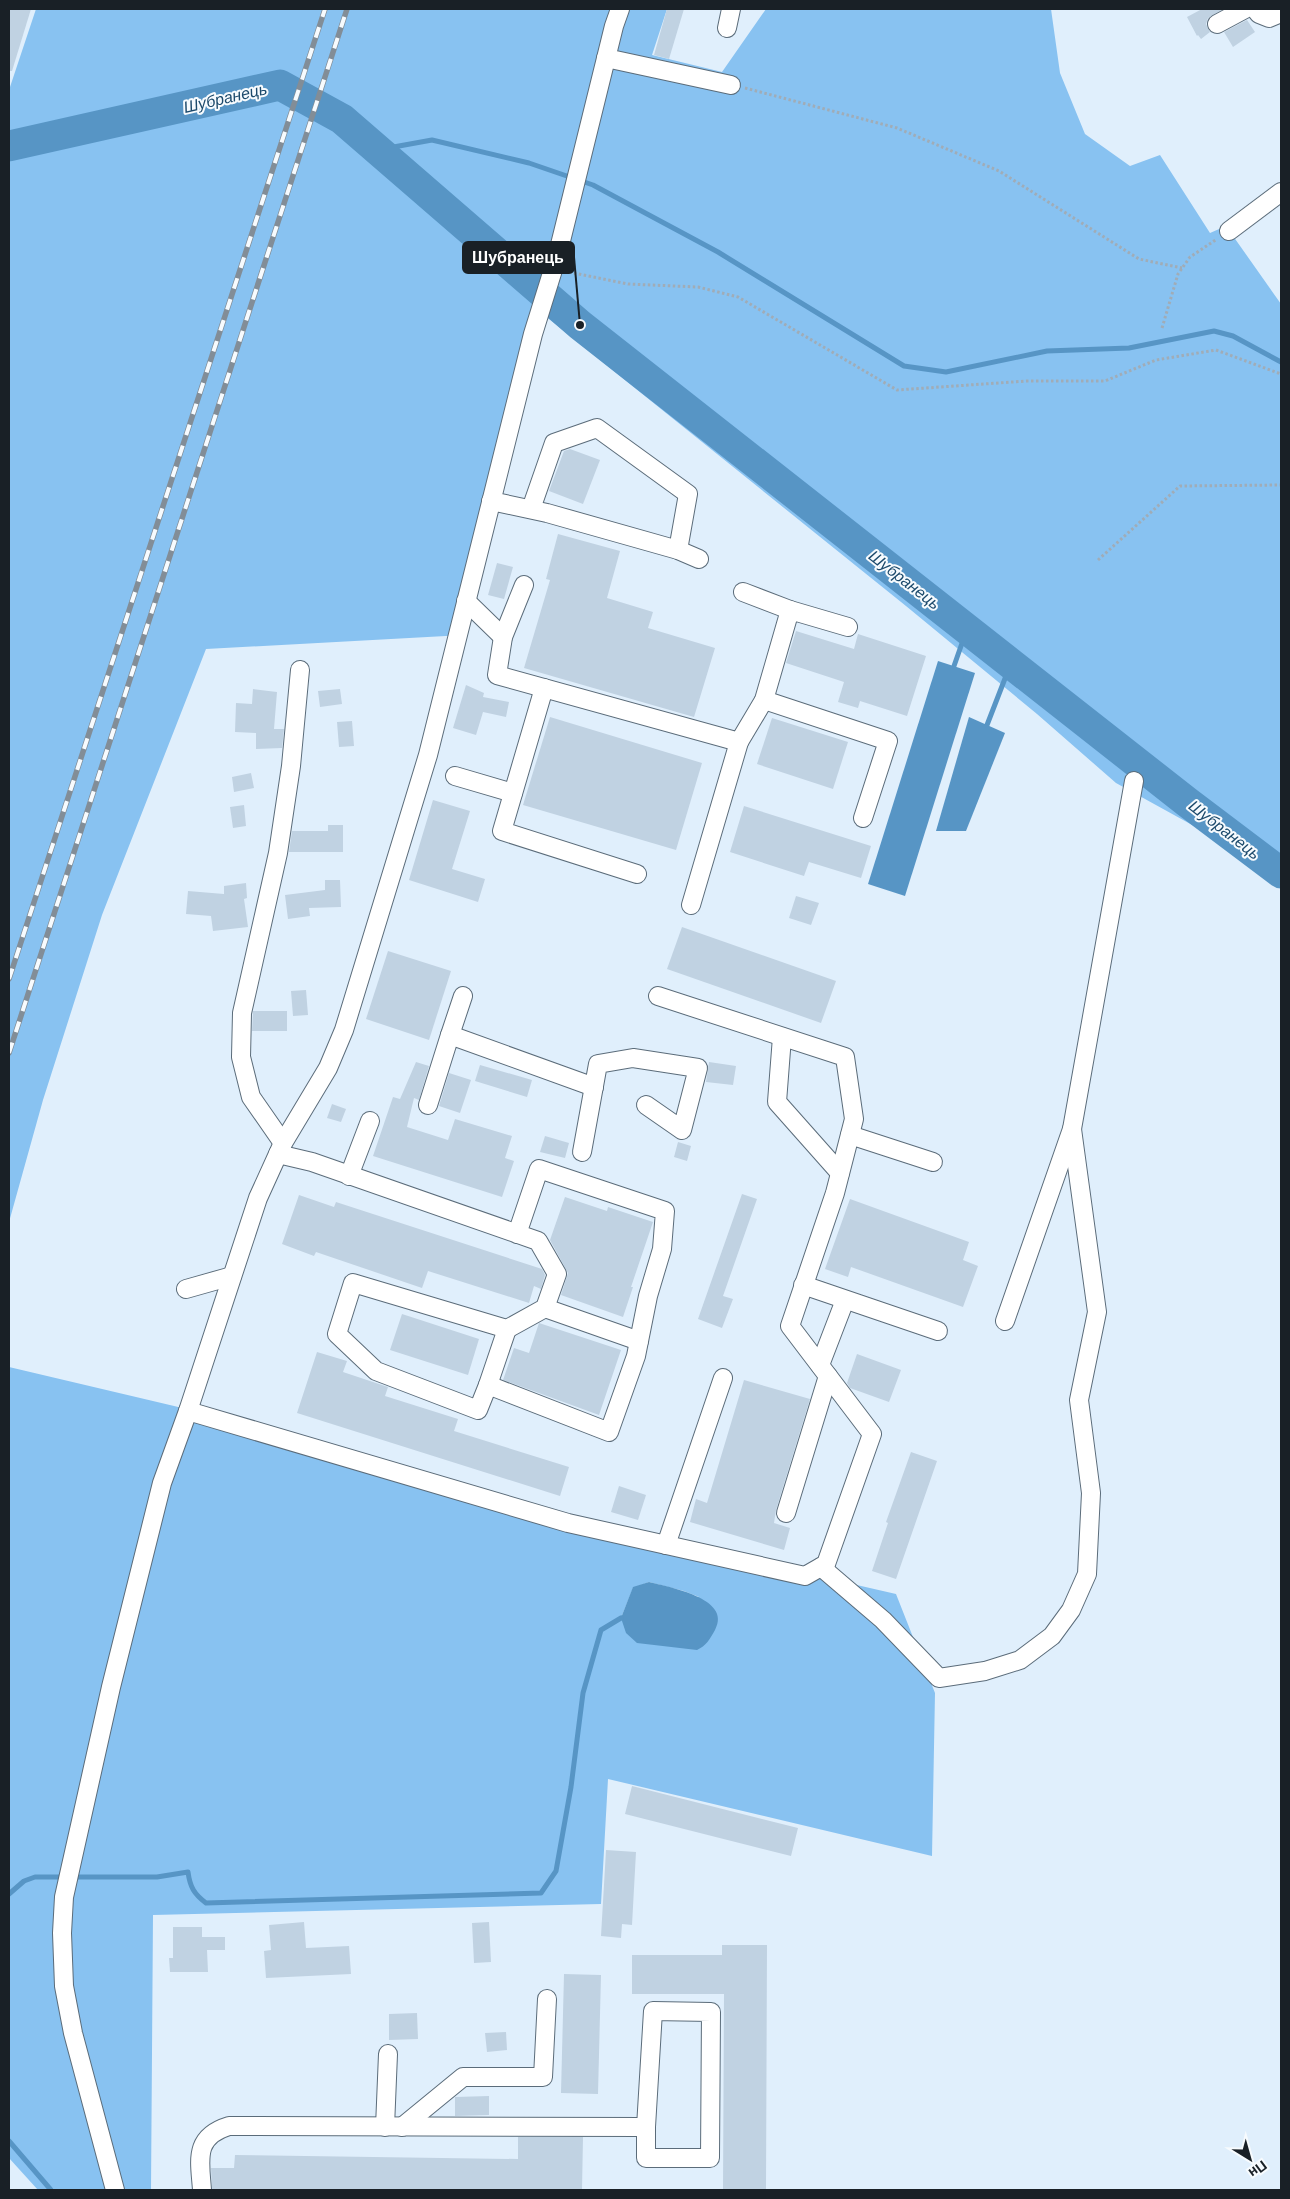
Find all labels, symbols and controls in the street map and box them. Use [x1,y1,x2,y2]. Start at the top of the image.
water label: Шубранець [181,78,269,116]
callout: Шубранець [463,242,574,273]
text: Шубранець [472,247,564,266]
water label: Шубранець [866,545,944,613]
water label: Шубранець [1186,795,1264,863]
north arrow [1225,2134,1275,2184]
text: Пн [1246,2157,1271,2182]

